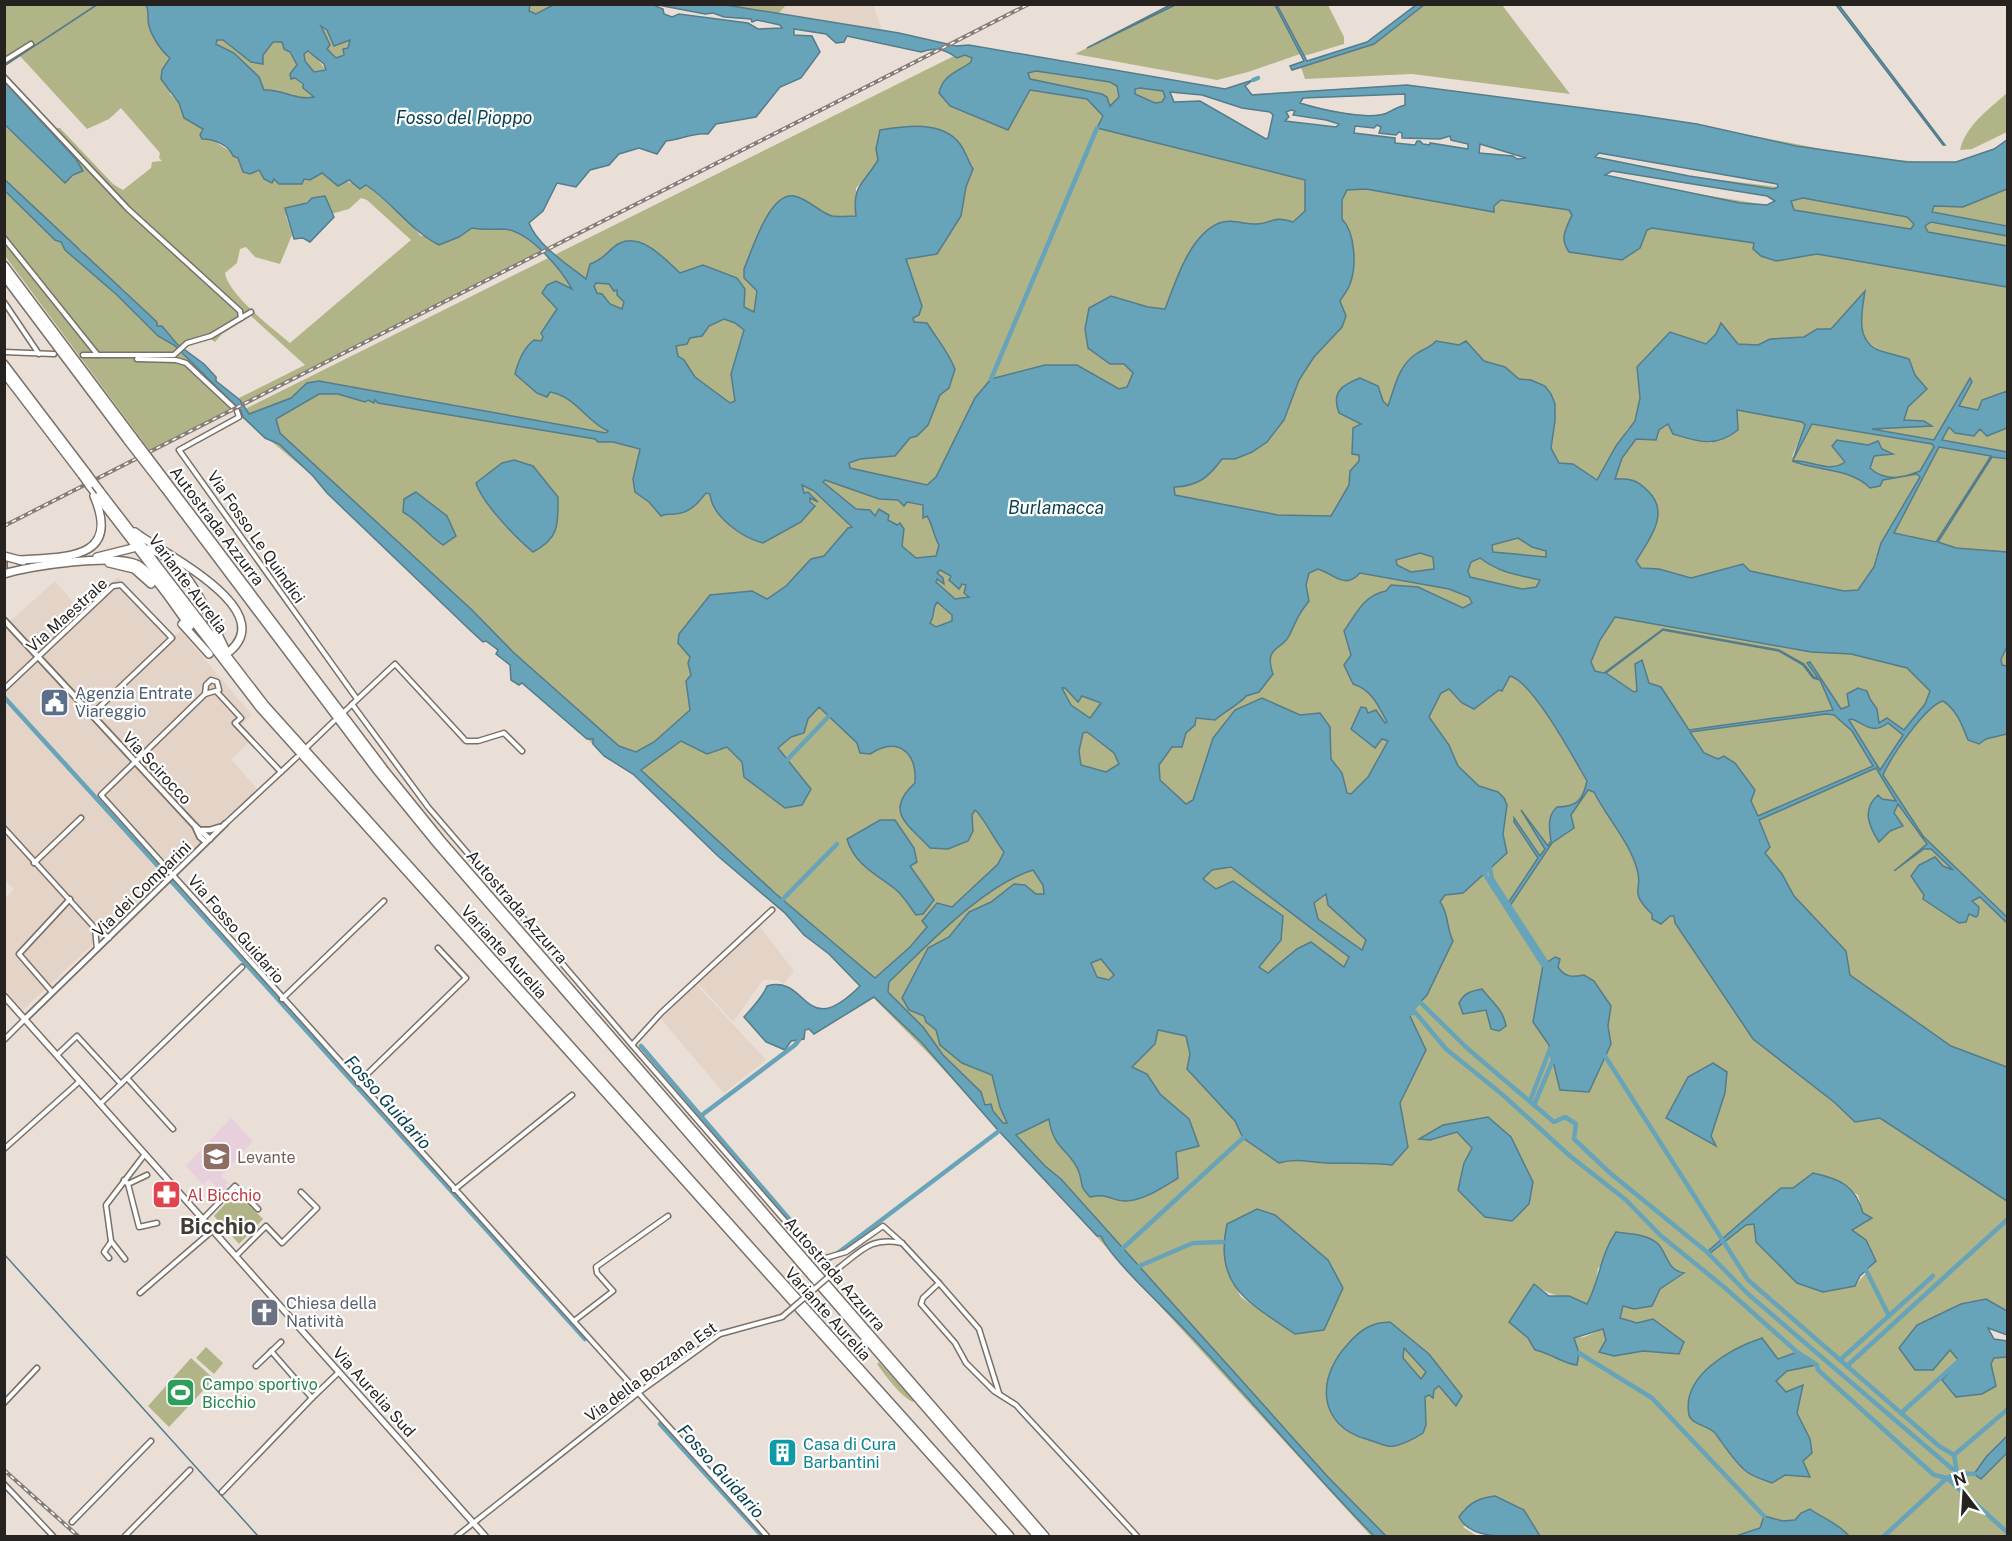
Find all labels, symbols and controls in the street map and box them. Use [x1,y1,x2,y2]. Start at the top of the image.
water label: Fosso del Pioppo [396,107,533,128]
street label: Autostrada Azzurra [166,463,268,589]
street label: Via Fosso Le Quindici [203,467,309,607]
water label: Burlamacca [1008,497,1104,518]
street label: Variante Aurelia [145,531,231,637]
street label: Via Maestrale [23,574,111,656]
place label: Agenzia Entrate Viareggio [75,684,193,721]
public building icon: Agenzia Entrate Viareggio [38,686,70,718]
street label: Via Scirocco [119,728,195,808]
street label: Via dei Comparini [89,837,195,941]
street label: Autostrada Azzurra [463,846,571,968]
street label: Via Fosso Guidario [184,871,288,987]
street label: Variante Aurelia [457,901,551,1003]
water label: Fosso Guidario [340,1051,436,1154]
school or university icon: Levante [200,1141,232,1173]
place label: Levante [237,1148,296,1167]
pharmacy icon: Al Bicchio [150,1179,182,1211]
place label: Al Bicchio [187,1186,261,1205]
district label: Bicchio [180,1213,256,1239]
street label: Autostrada Azzurra [781,1213,889,1335]
street label: Variante Aurelia [781,1263,875,1365]
place label: Chiesa della Natività [286,1294,377,1331]
church icon: Chiesa della Natività [249,1296,281,1328]
street label: Via della Bozzana Est [582,1318,720,1426]
street label: Via Aurelia Sud [329,1343,419,1441]
place label: Campo sportivo Bicchio [202,1375,318,1412]
sports icon: Campo sportivo Bicchio [165,1377,197,1409]
water label: Fosso Guidario [673,1420,769,1523]
place label: Casa di Cura Barbantini [803,1435,896,1472]
building icon: Casa di Cura Barbantini [766,1437,798,1469]
north arrow [1934,1463,1994,1523]
text: N [1951,1468,1969,1490]

